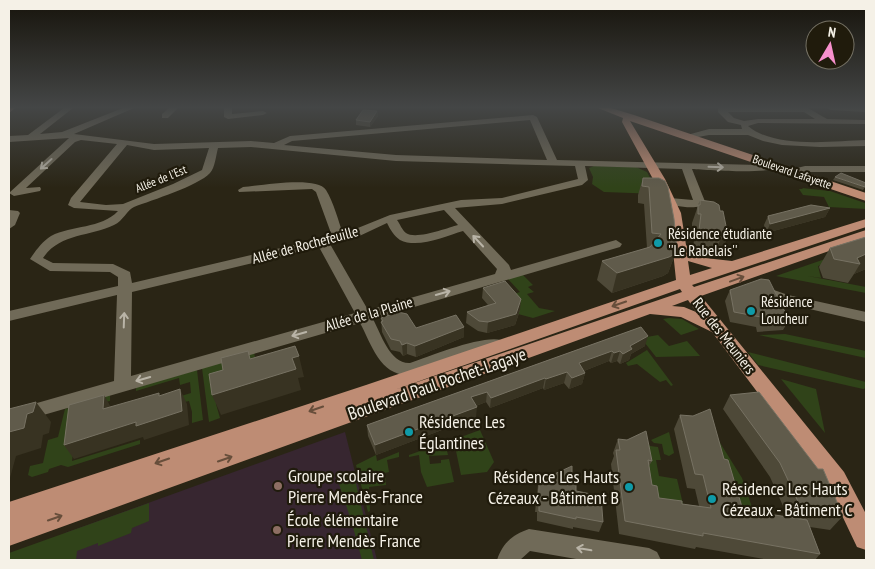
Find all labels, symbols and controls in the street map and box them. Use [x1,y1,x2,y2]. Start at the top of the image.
north arrow [805,20,855,70]
text: N [827,23,837,42]
street label: Boulevard Lafayette [751,151,834,192]
one-way arrow [39,158,52,170]
street label: Allée de l'Est [133,161,189,196]
one-way arrow [708,162,724,171]
street label: Allée de Rochefeuille [250,221,360,268]
place label: Résidence étudiante ''Le Rabelais'' [668,224,772,260]
one-way arrow [472,235,484,248]
marker: Résidence étudiante ''Le Rabelais'' [652,237,664,249]
one-way arrow [729,274,745,283]
one-way arrow [435,288,451,298]
street label: Allée de la Plaine [323,292,415,335]
place label: Résidence Loucheur [761,292,813,328]
street label: Rue des Meuniers [689,294,760,378]
one-way arrow [611,300,627,310]
marker: Résidence Loucheur [745,305,757,317]
one-way arrow [120,312,129,328]
one-way arrow [291,330,307,339]
street label: Boulevard Paul Pochet-Lagaye [345,342,529,425]
one-way arrow [135,375,151,385]
one-way arrow [309,405,325,415]
place label: Résidence Les Églantines [419,410,505,454]
marker: Résidence Les Églantines [403,426,415,438]
one-way arrow [216,453,232,463]
one-way arrow [155,457,171,467]
place label: Groupe scolaire Pierre Mendès-France [288,464,423,508]
place label: Résidence Les Hauts Cézeaux - Bâtiment B [488,465,619,509]
place label: Résidence Les Hauts Cézeaux - Bâtiment C [722,477,853,521]
marker: Groupe scolaire Pierre Mendès-France [272,480,284,492]
marker: Résidence Les Hauts Cézeaux - Bâtiment B [623,481,635,493]
marker: Résidence Les Hauts Cézeaux - Bâtiment C [706,493,718,505]
place label: École élémentaire Pierre Mendès France [287,508,421,552]
one-way arrow [46,513,62,522]
marker: École élémentaire Pierre Mendès France [271,524,283,536]
one-way arrow [576,544,592,554]

